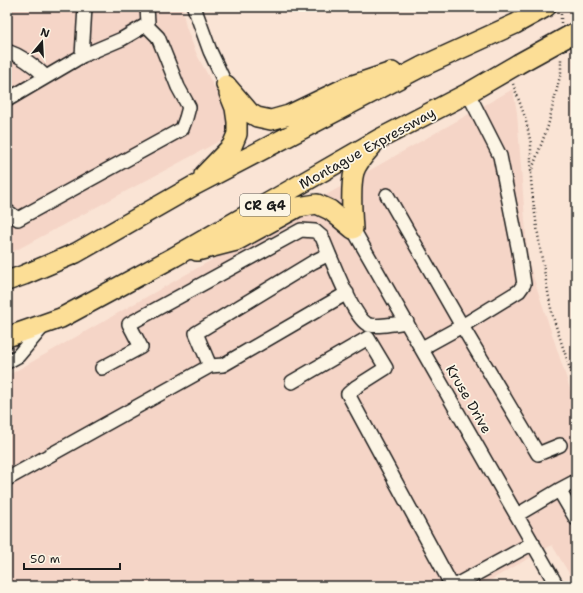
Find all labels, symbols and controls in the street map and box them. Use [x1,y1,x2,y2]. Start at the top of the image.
north arrow [22,22,62,62]
text: N [38,24,52,42]
street label: Montague Expressway [296,103,438,193]
road number: CR G4 [240,194,290,216]
street label: Kruse Drive [442,361,496,437]
scale bar [24,545,120,571]
text: 50 m [30,551,60,567]

